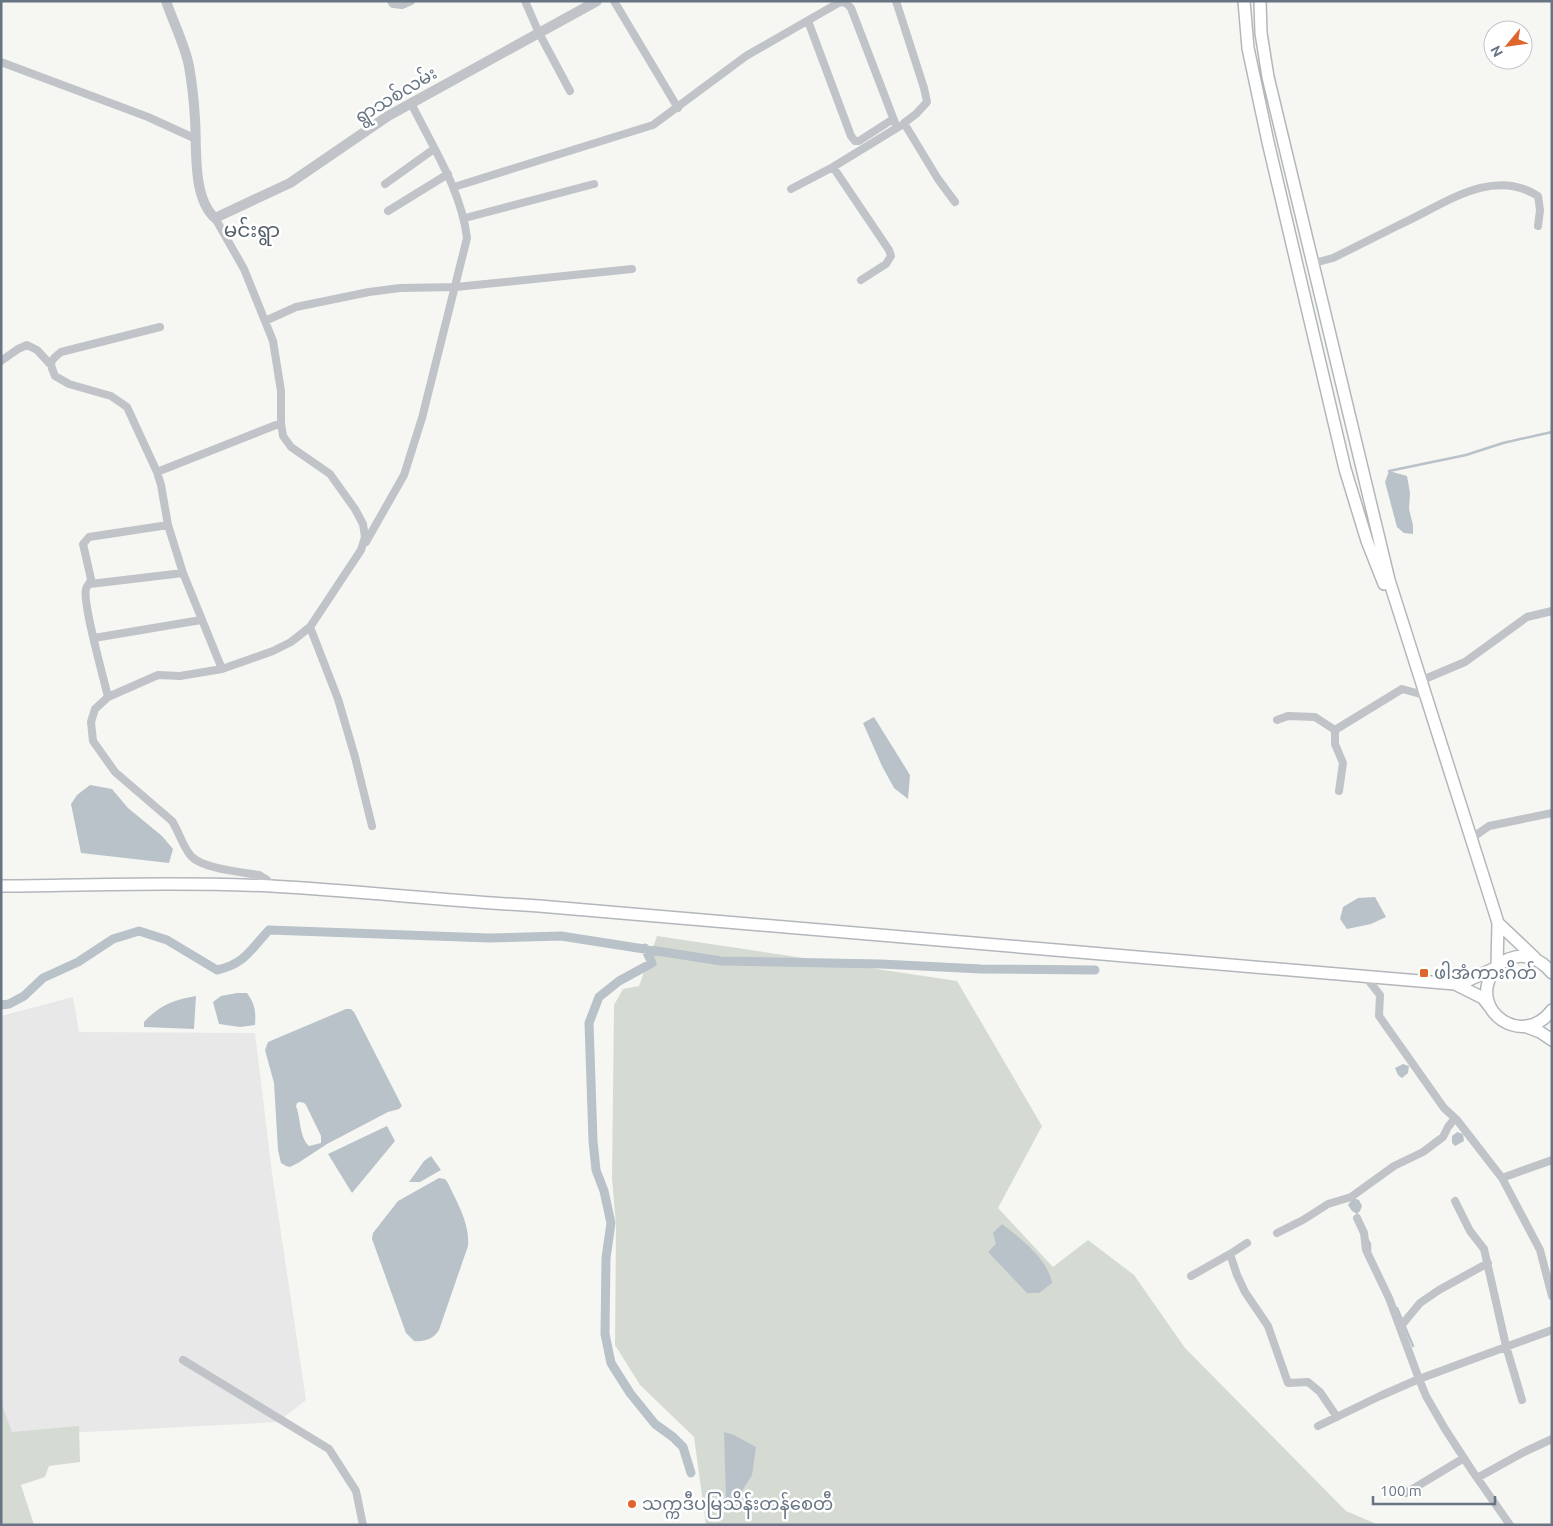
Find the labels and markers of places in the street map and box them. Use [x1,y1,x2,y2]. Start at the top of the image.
place label: ဖါအံကားဂိတ် [1434,959,1537,982]
marker: ဖါအံကားဂိတ် [1418,967,1430,979]
place label: သက္ကဒီပမြသိန်းတန်စေတီ [642,1490,833,1519]
marker: သက္ကဒီပမြသိန်းတန်စေတီ [626,1498,638,1510]

